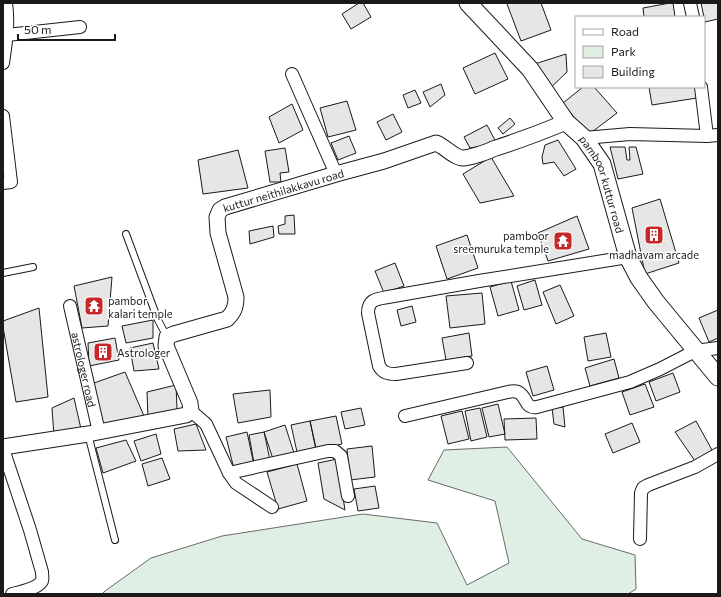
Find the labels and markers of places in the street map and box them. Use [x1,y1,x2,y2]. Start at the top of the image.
building icon: madhavam arcade [643,224,665,246]
place label: pamboor sreemuruka temple [453,229,550,255]
temple icon: pamboor sreemuruka temple [552,230,574,252]
place label: madhavam arcade [609,248,699,261]
place label: pambor kalari temple [108,294,173,320]
temple icon: pambor kalari temple [83,295,105,317]
building icon: Astrologer [92,341,114,363]
place label: Astrologer [117,346,171,359]

